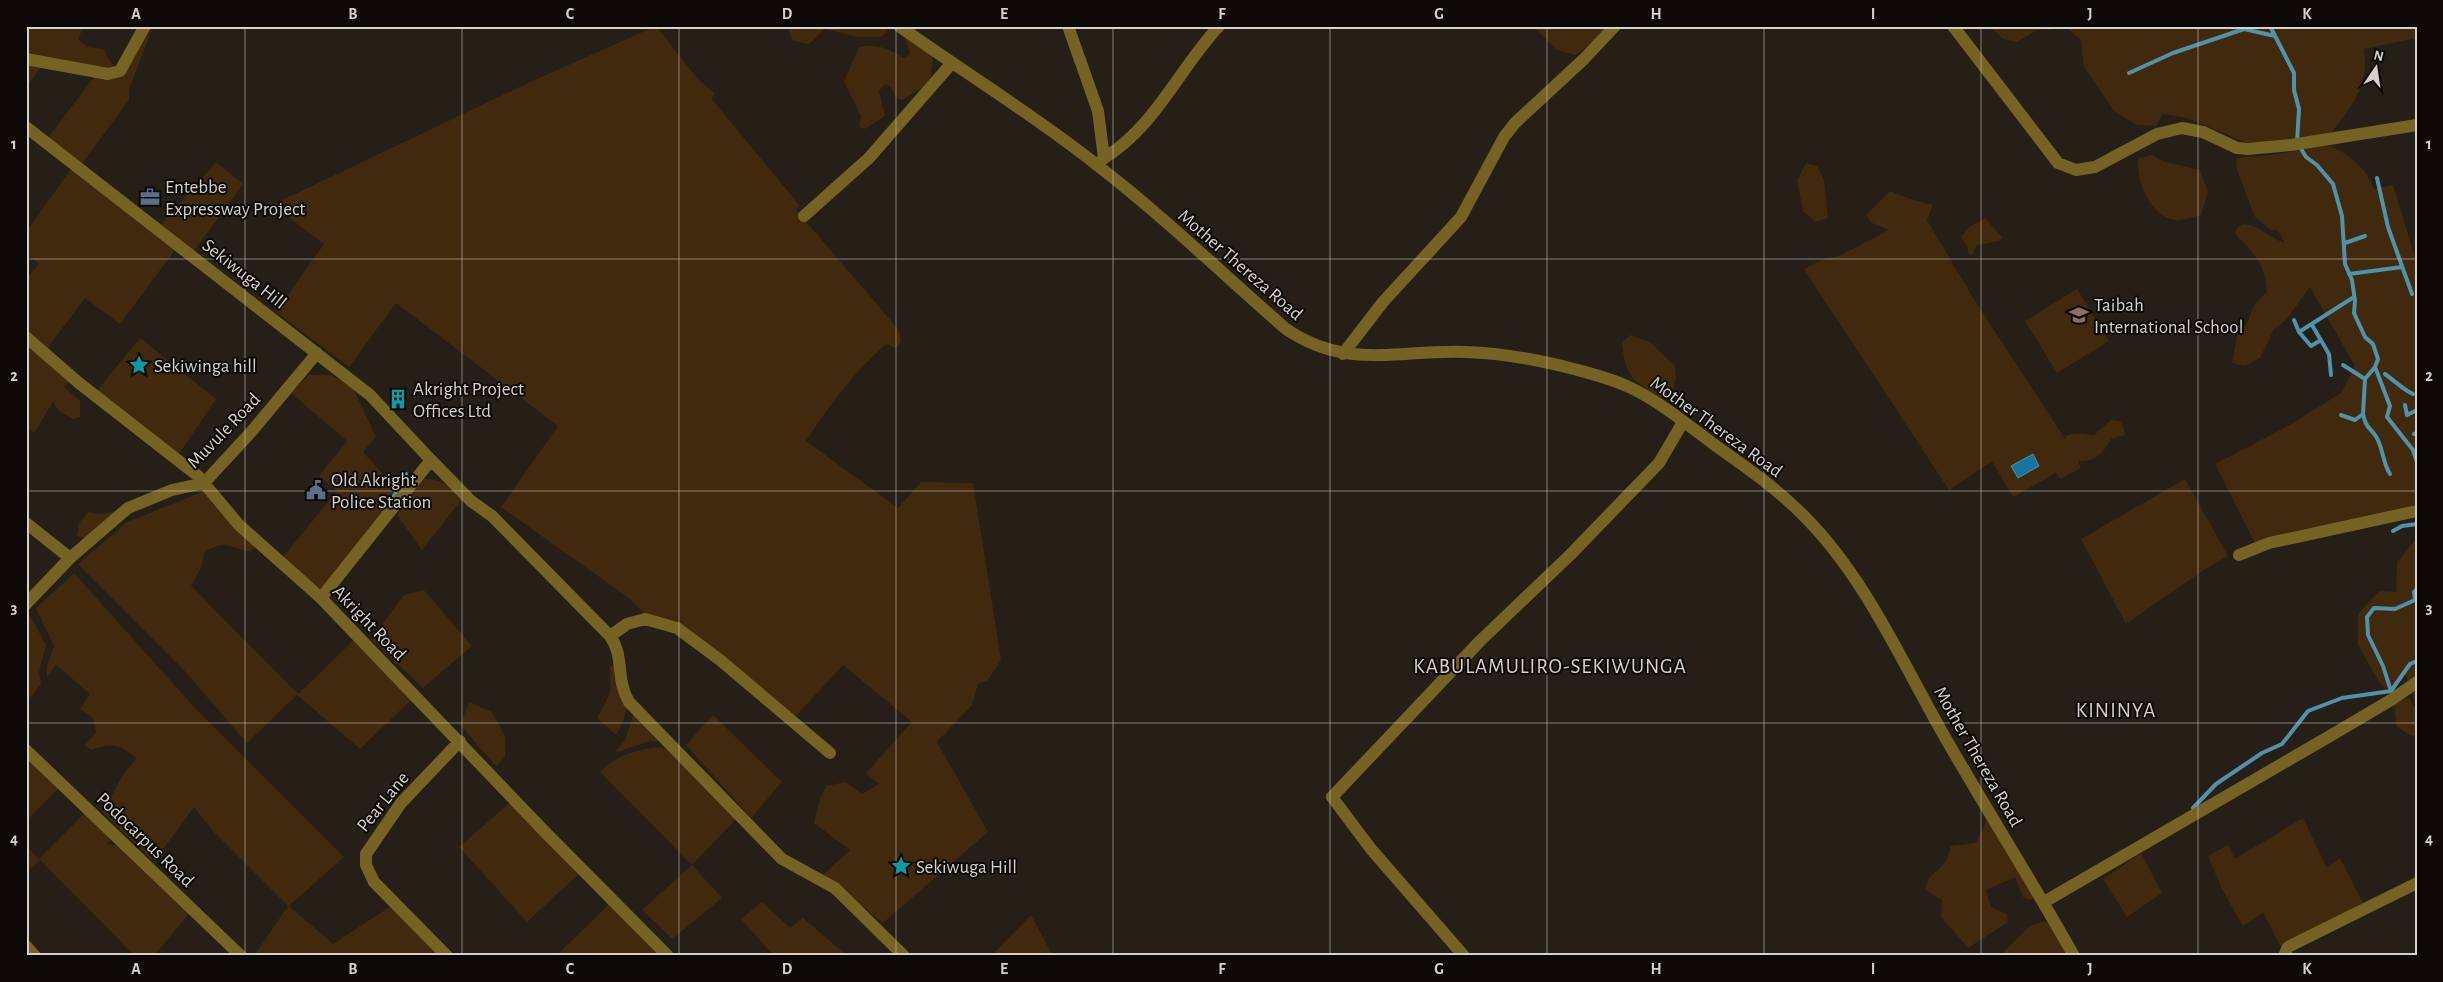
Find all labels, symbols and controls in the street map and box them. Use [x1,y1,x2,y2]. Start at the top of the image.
text: A [131,6,141,22]
text: B [348,6,358,22]
text: C [566,6,575,22]
text: D [782,6,793,22]
text: E [1000,6,1008,22]
text: F [1218,6,1226,22]
text: G [1434,6,1444,22]
text: H [1650,6,1662,22]
text: I [1871,6,1875,22]
text: J [2087,6,2093,22]
text: K [2302,6,2312,22]
north arrow [2350,42,2400,92]
text: N [2372,48,2385,64]
text: 1 [11,136,17,152]
text: 1 [2426,136,2432,152]
place label: Entebbe Expressway Project [165,178,305,219]
office icon: Entebbe Expressway Project [139,186,161,208]
street label: Mother Thereza Road [1174,206,1306,324]
street label: Sekiwuga Hill [198,236,290,313]
place label: Taibah International School [2094,296,2243,337]
school or university icon: Taibah International School [2068,304,2090,326]
place icon: Sekiwinga hill [128,354,150,376]
place label: Sekiwinga hill [154,357,257,376]
text: 2 [10,368,18,384]
text: 2 [2425,368,2433,384]
street label: Mother Thereza Road [1647,373,1786,481]
place label: Akright Project Offices Ltd [413,380,524,421]
building icon: Akright Project Offices Ltd [387,388,409,410]
street label: Muvule Road [184,390,264,472]
place label: Old Akright Police Station [331,471,431,512]
public building icon: Old Akright Police Station [305,479,327,501]
street label: Akright Road [329,582,409,664]
text: 3 [11,600,18,616]
text: 3 [2426,600,2433,616]
district label: KABULAMULIRO-SEKIWUNGA [1413,656,1687,677]
street label: Mother Thereza Road [1930,684,2026,830]
district label: KININYA [2076,700,2156,721]
street label: Pear Lane [354,768,413,835]
street label: Podocarpus Road [93,789,197,891]
text: 4 [10,831,18,847]
text: 4 [2425,831,2433,847]
place icon: Sekiwuga Hill [890,855,912,877]
place label: Sekiwuga Hill [916,858,1017,877]
text: A [131,961,141,977]
text: B [348,961,358,977]
text: C [566,961,575,977]
text: D [782,961,793,977]
text: E [1000,961,1008,977]
text: F [1218,961,1226,977]
text: G [1434,961,1444,977]
text: H [1650,961,1662,977]
text: I [1871,961,1875,977]
text: J [2087,961,2093,977]
text: K [2302,961,2312,977]

